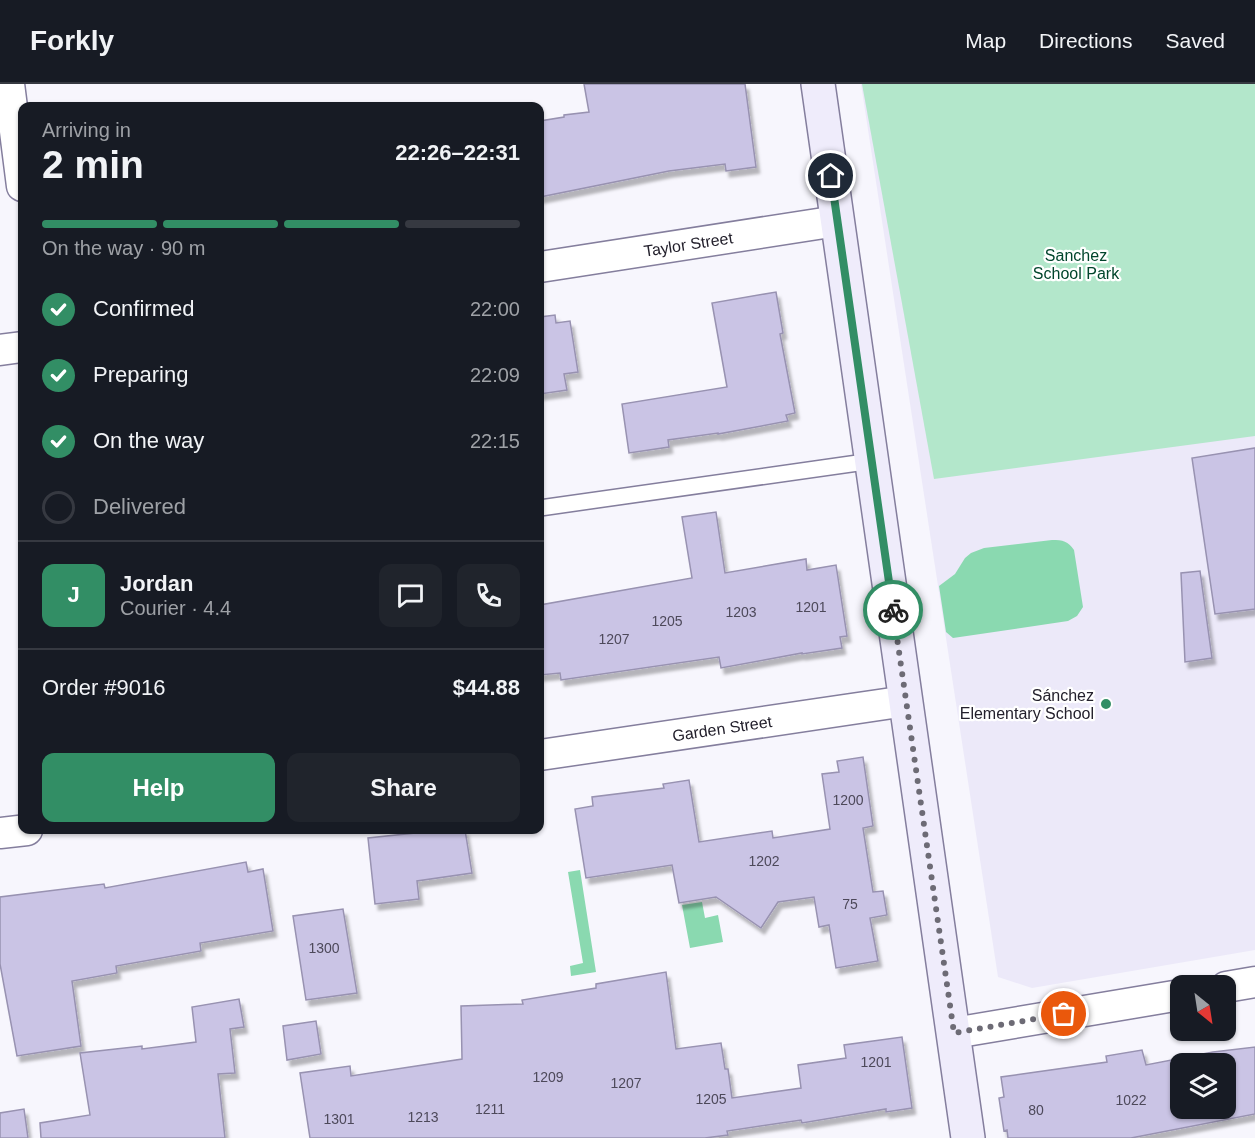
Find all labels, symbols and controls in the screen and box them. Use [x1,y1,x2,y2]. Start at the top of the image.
text: Forkly [30,25,114,56]
text: Map [965,29,1006,52]
text: Directions [1039,29,1132,52]
text: Saved [1165,29,1225,52]
text: Arriving in [42,119,131,141]
text: 22:26–22:31 [395,140,520,165]
text: 2 min [42,143,144,186]
pin [805,150,856,201]
icon: home [814,159,847,192]
street label: Taylor Street [643,229,735,260]
text: On the way · 90 m [42,237,205,259]
park label: Sanchez School Park [1033,247,1120,282]
icon: check [42,293,75,326]
text: Confirmed [93,296,194,321]
text: 22:00 [470,298,520,320]
icon: check [42,359,75,392]
text: Preparing [93,362,188,387]
text: 22:09 [470,364,520,386]
icon: check [42,425,75,458]
text: On the way [93,428,204,453]
text: 22:15 [470,430,520,452]
text: Delivered [93,494,186,519]
button: chat [379,564,442,627]
button: phone [457,564,520,627]
text: Jordan [120,571,193,596]
courier [863,580,923,640]
text: J [67,582,80,607]
icon: bike [877,594,910,627]
text: Courier · 4.4 [120,597,231,619]
house number: 1201 [795,599,827,615]
house number: 1203 [725,604,757,620]
house number: 1205 [651,613,683,629]
house number: 1207 [598,631,630,647]
text: Order #9016 [42,675,166,700]
text: $44.88 [453,675,520,700]
place label: Sánchez Elementary School [960,687,1094,722]
marker: Sánchez Elementary School [1099,697,1113,711]
street label: Garden Street [671,713,774,744]
button: Help [42,753,275,822]
button: Share [287,753,520,822]
house number: 1200 [832,792,864,808]
house number: 1202 [748,853,780,869]
house number: 75 [842,896,858,912]
house number: 1300 [308,940,340,956]
north arrow [1170,975,1236,1041]
map controls [1170,975,1236,1119]
pin [1038,988,1089,1039]
icon: bag [1047,997,1080,1030]
button: layers [1170,1053,1236,1119]
house number: 1201 [860,1054,892,1070]
house number: 1209 [532,1069,564,1085]
house number: 1207 [610,1075,642,1091]
house number: 1205 [695,1091,727,1107]
house number: 1022 [1115,1092,1147,1108]
house number: 1211 [475,1101,505,1117]
house number: 80 [1028,1102,1044,1118]
house number: 1213 [407,1109,439,1125]
house number: 1301 [323,1111,355,1127]

